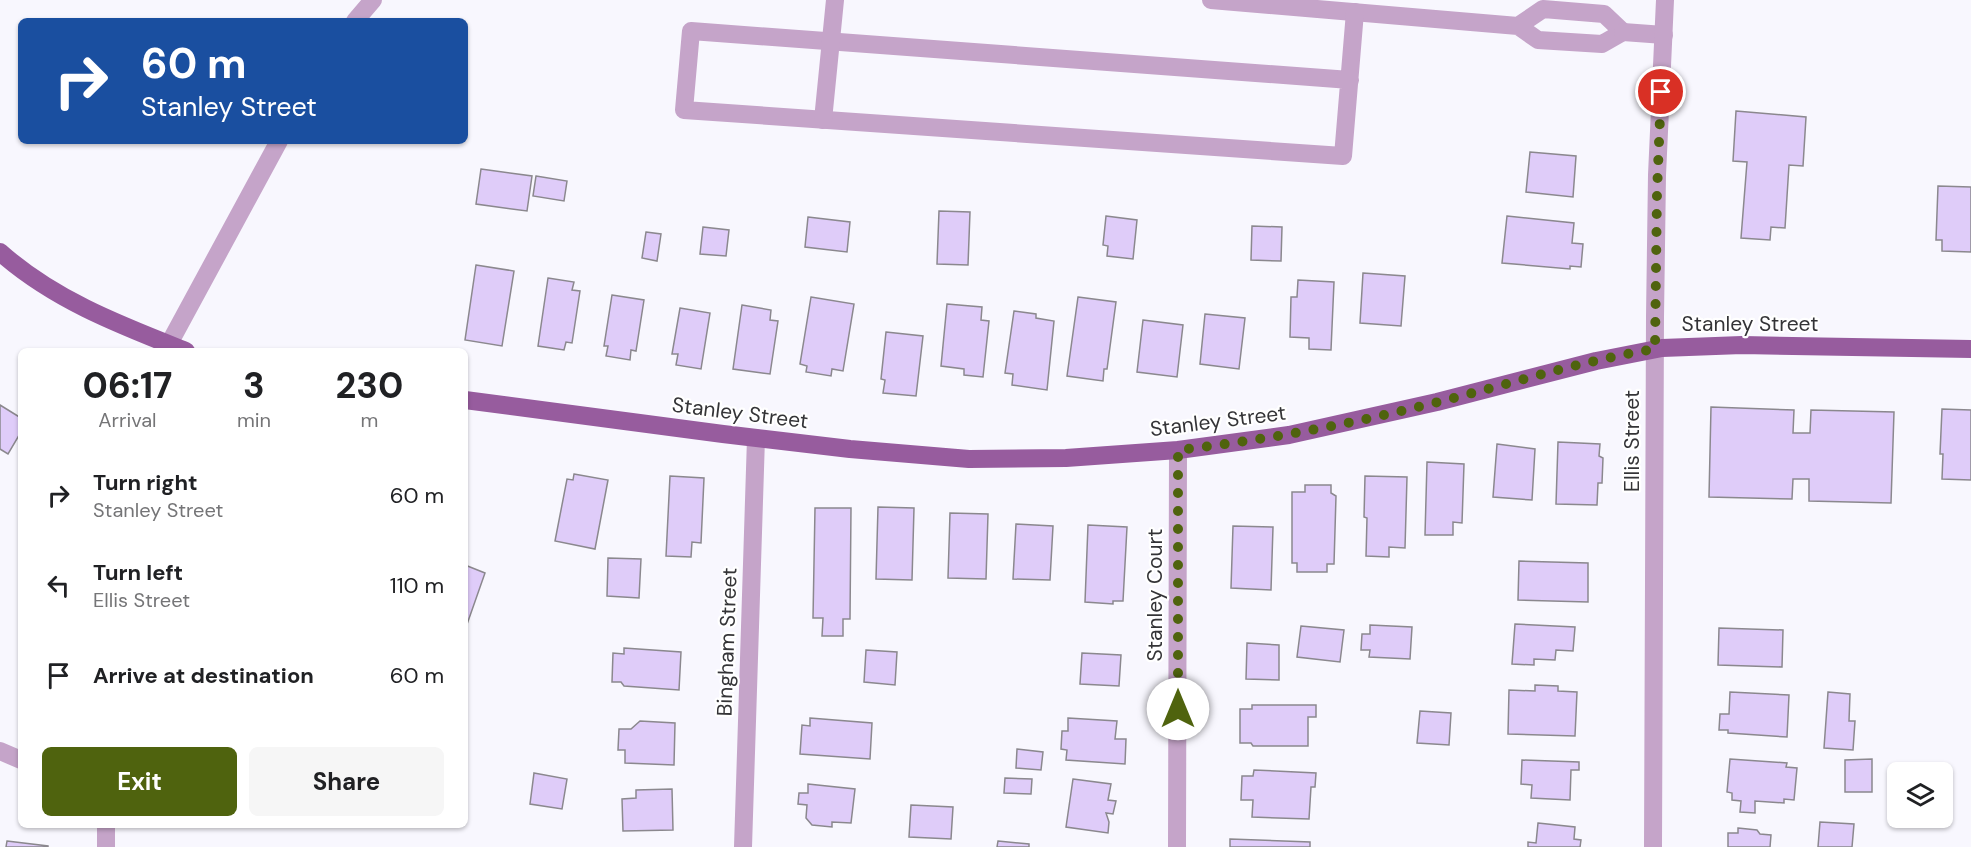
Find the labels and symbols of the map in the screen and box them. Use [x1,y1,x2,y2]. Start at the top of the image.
pin [1635,66,1686,117]
street label: Stanley Street [1682,310,1818,338]
street label: Ellis Street [1618,390,1646,492]
street label: Stanley Street [670,391,810,435]
street label: Stanley Street [1148,399,1288,443]
street label: Stanley Court [1141,529,1169,661]
street label: Bingham Street [710,567,744,717]
position arrow [1146,677,1210,741]

